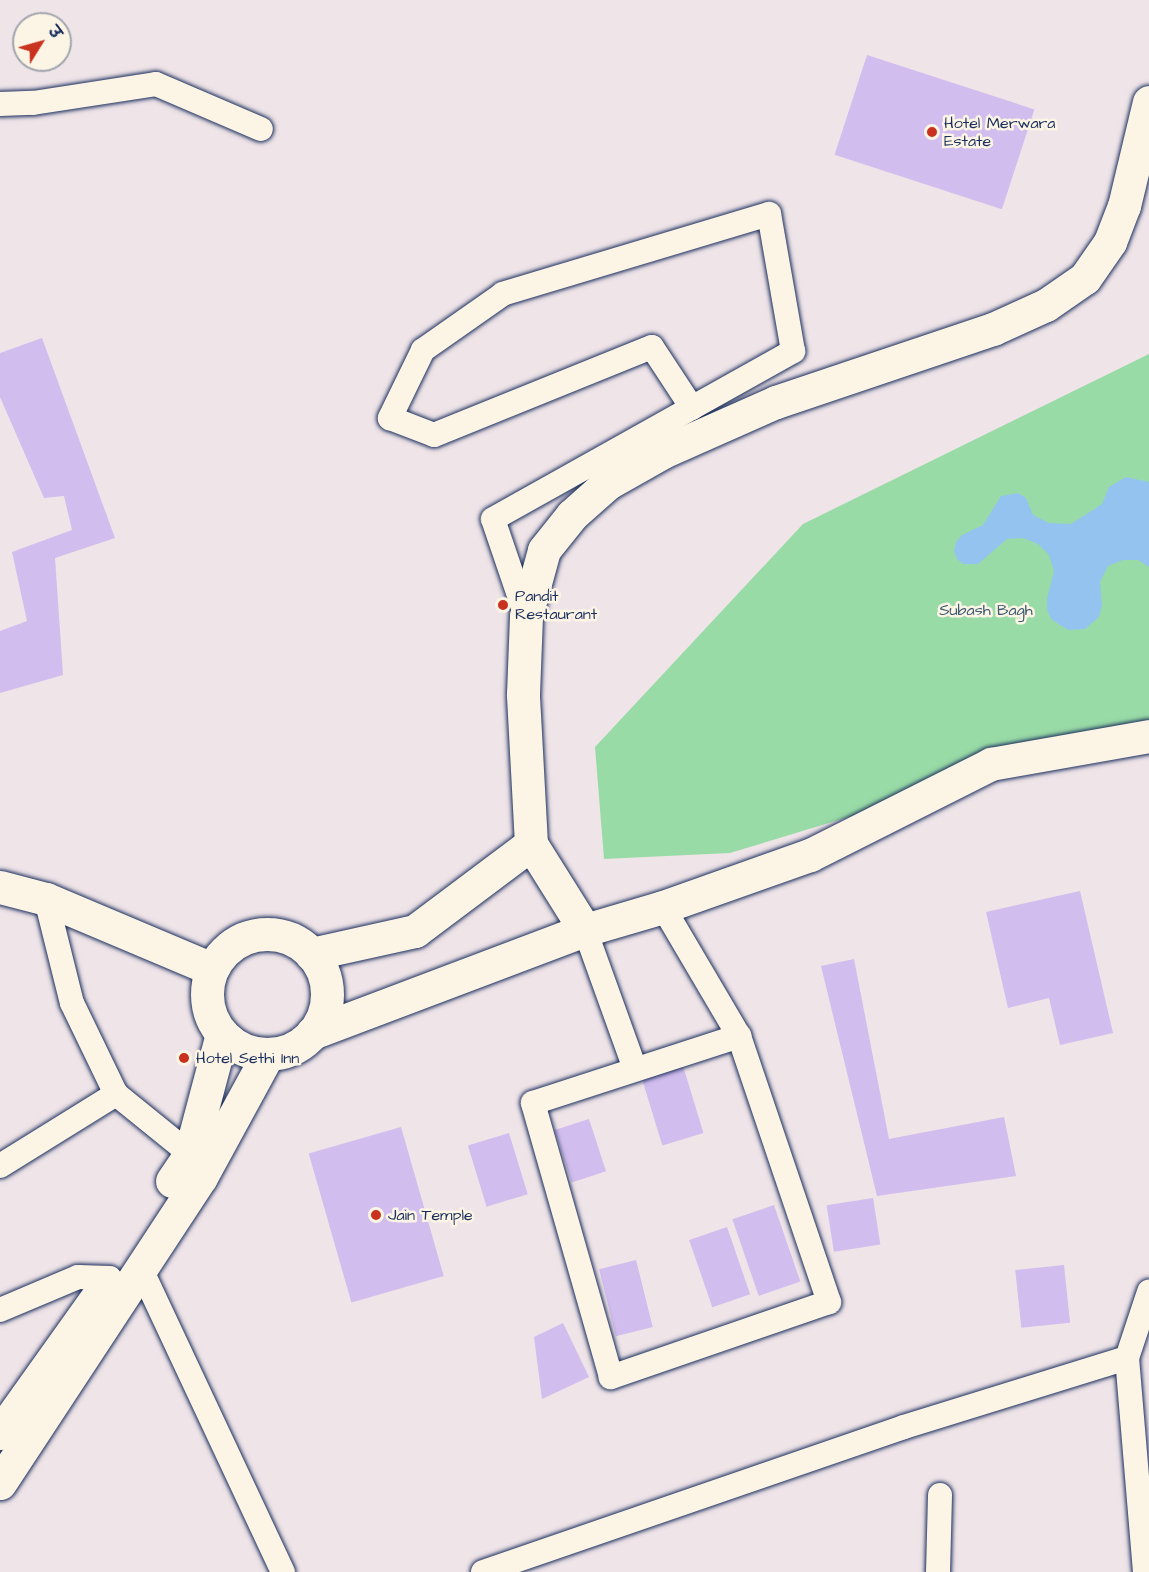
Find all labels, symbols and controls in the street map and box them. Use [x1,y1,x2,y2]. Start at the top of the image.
north arrow [12,12,72,72]
text: उ [43,21,67,43]
place label: Hotel Merwara Estate [944,113,1056,151]
marker: Hotel Merwara Estate [925,125,939,139]
place label: Pandit Restaurant [515,586,597,624]
marker: Pandit Restaurant [496,598,510,612]
park label: Subash Bagh [939,600,1033,620]
place label: Hotel Sethi Inn [196,1048,299,1068]
marker: Hotel Sethi Inn [177,1051,191,1065]
place label: Jain Temple [388,1205,473,1225]
marker: Jain Temple [369,1208,383,1222]

